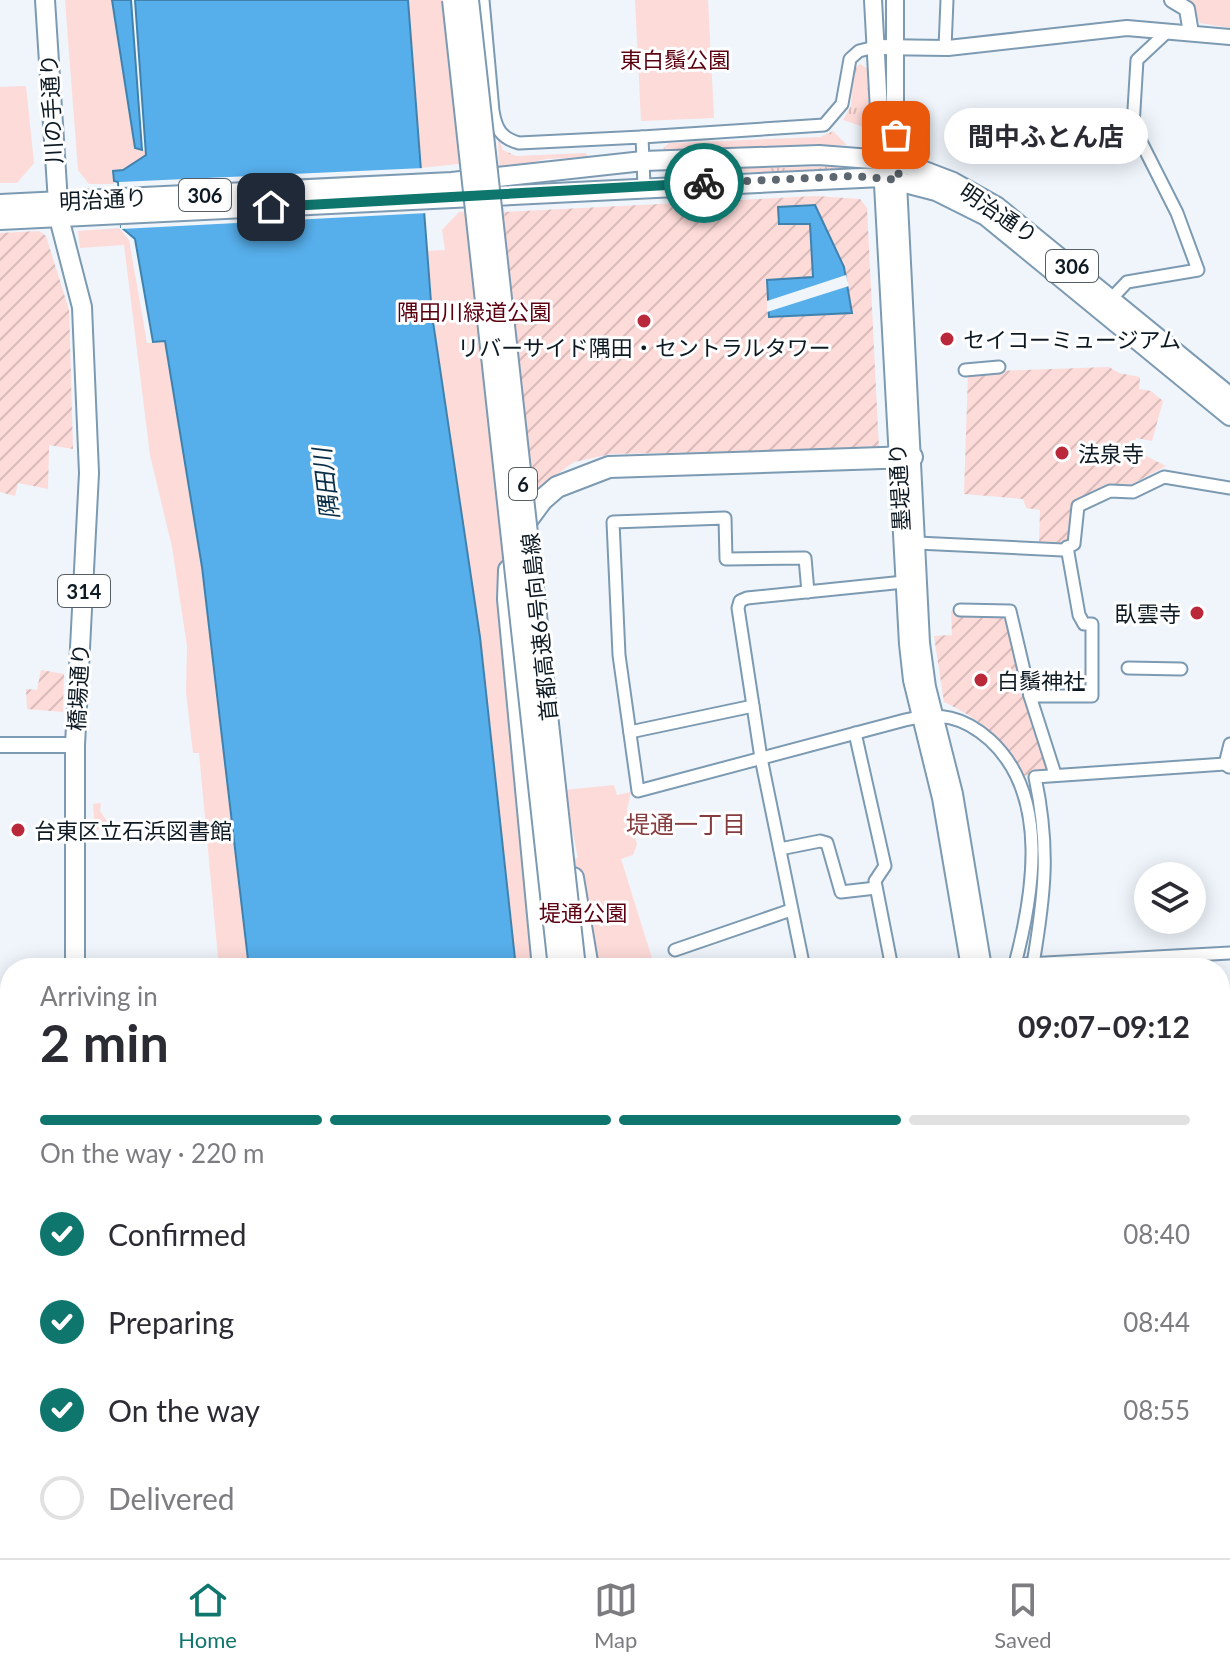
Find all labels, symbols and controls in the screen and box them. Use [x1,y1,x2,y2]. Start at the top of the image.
park label: 東白鬚公園 [620,46,730,73]
street label: 川の手通り [35,53,67,165]
pin [862,101,930,169]
callout: 間中ふとん店 [944,107,1148,163]
icon: bag [874,113,918,157]
text: 間中ふとん店 [968,120,1124,152]
courier [664,143,744,223]
icon: bike [682,161,726,205]
pin [237,173,305,241]
street label: 明治通り [955,177,1043,249]
road number: 306 [179,179,231,211]
street label: 明治通り [58,183,148,215]
icon: home [249,185,293,229]
road number: 306 [1046,250,1098,282]
park label: 隅田川緑道公園 [397,298,551,325]
marker: リバーサイド隅田・セントラルタワー [635,312,653,330]
place label: セイコーミュージアム [963,326,1181,353]
marker: セイコーミュージアム [938,330,956,348]
place label: リバーサイド隅田・セントラルタワー [457,334,831,361]
place label: 法泉寺 [1078,440,1144,467]
street label: 墨堤通り [883,442,915,532]
water label: 隅田川 [306,444,344,521]
marker: 法泉寺 [1053,444,1071,462]
road number: 6 [509,468,537,500]
street label: 首都高速6号向島線 [516,532,562,722]
road number: 314 [58,575,110,607]
place label: 臥雲寺 [1115,600,1181,627]
marker: 臥雲寺 [1188,604,1206,622]
street label: 橋場通り [62,642,94,732]
place label: 白鬚神社 [997,667,1085,694]
marker: 白鬚神社 [972,671,990,689]
district label: 堤通一丁目 [626,809,746,838]
place label: 台東区立石浜図書館 [34,817,232,844]
marker: 台東区立石浜図書館 [9,821,27,839]
map controls [1134,862,1206,934]
button: layers [1134,862,1206,934]
park label: 堤通公園 [539,899,627,926]
text: Arriving in [40,980,158,1012]
text: 09:07–09:12 [1018,1008,1190,1044]
text: 2 min [40,1011,169,1073]
text: On the way · 220 m [40,1137,264,1169]
icon: check [40,1212,84,1256]
text: Confirmed [108,1216,247,1252]
text: 08:40 [1123,1218,1190,1250]
icon: check [40,1300,84,1344]
text: Preparing [108,1304,234,1340]
text: 08:44 [1123,1306,1190,1338]
icon: check [40,1388,84,1432]
text: On the way [108,1392,260,1428]
text: 08:55 [1123,1394,1190,1426]
text: Delivered [108,1480,235,1516]
tab: Home [178,1578,237,1653]
tab: Map [594,1578,638,1653]
tab: Saved [994,1578,1052,1653]

